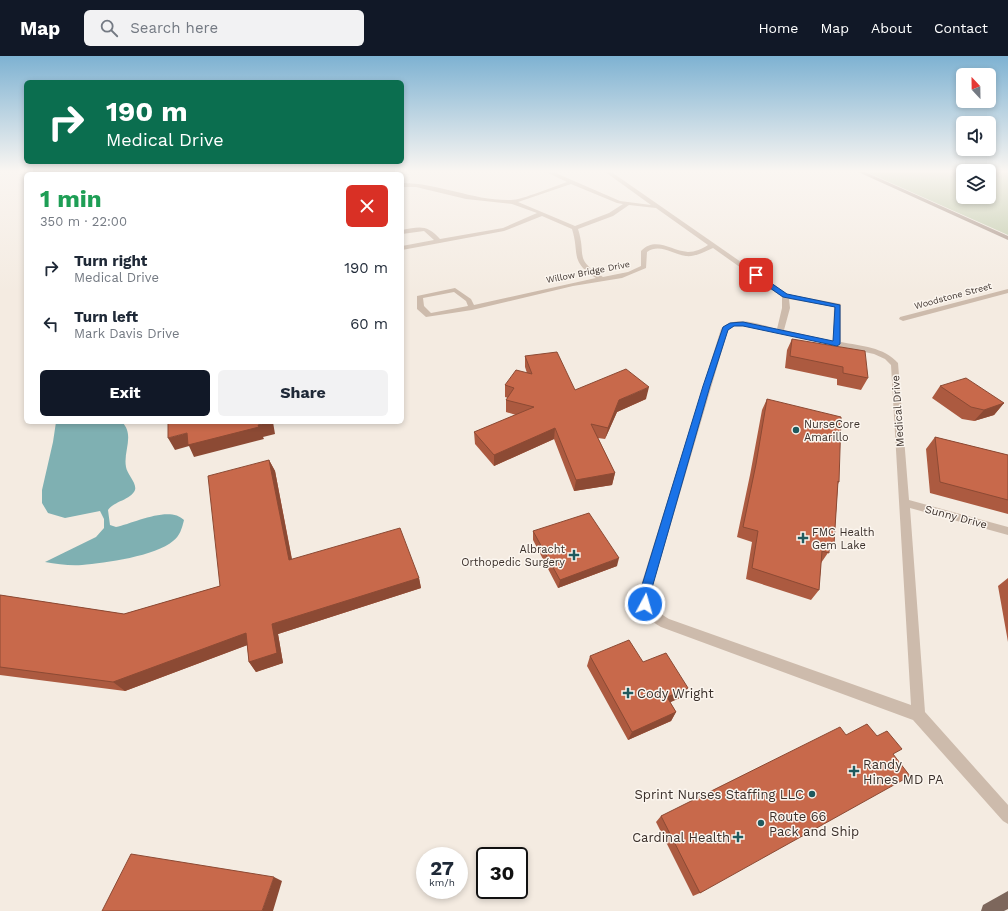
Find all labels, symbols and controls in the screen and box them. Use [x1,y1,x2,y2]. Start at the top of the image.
search box [84,10,364,46]
text: Map [20,17,60,40]
icon: search [98,17,120,39]
text: Search here [130,19,218,37]
text: Home [758,20,798,36]
text: Map [820,20,849,36]
text: About [871,20,912,36]
text: Contact [934,20,988,36]
north arrow [956,68,996,108]
map controls [956,68,996,204]
text: 190 m [106,95,188,128]
icon: right [40,96,92,148]
button: sound [956,116,996,156]
text: Medical Drive [106,129,224,150]
button: layers [956,164,996,204]
text: 1 min [40,185,102,213]
button: close [346,185,388,227]
text: 350 m · 22:00 [40,214,127,229]
text: Turn right [74,252,147,270]
icon: right [40,257,62,279]
pin [739,258,773,292]
text: 190 m [344,259,388,277]
street label: Willow Bridge Drive [545,259,631,285]
icon: arrive [745,264,767,286]
text: Medical Drive [74,270,159,285]
street label: Woodstone Street [913,281,993,311]
text: Turn left [74,308,138,326]
icon: left [40,313,62,335]
text: 60 m [350,315,388,333]
text: Mark Davis Drive [74,326,180,341]
button: Exit [40,370,210,416]
button: Share [218,370,388,416]
street label: Medical Drive [889,375,907,447]
place label: NurseCore Amarillo [804,418,860,444]
marker: NurseCore Amarillo [791,425,801,435]
street label: Sunny Drive [924,502,988,532]
place label: FMC Health Gem Lake [812,526,875,552]
marker: FMC Health Gem Lake [797,532,809,544]
place label: Albracht Orthopedic Surgery [461,543,565,569]
marker: Albracht Orthopedic Surgery [568,549,580,561]
position arrow [624,583,666,625]
place label: Cody Wright [637,686,714,701]
marker: Cody Wright [622,687,634,699]
place label: Randy Hines MD PA [863,757,944,787]
marker: Randy Hines MD PA [848,765,860,777]
place label: Sprint Nurses Staffing LLC [635,787,804,802]
marker: Sprint Nurses Staffing LLC [807,789,817,799]
place label: Route 66 Pack and Ship [769,809,859,839]
marker: Route 66 Pack and Ship [756,818,766,828]
place label: Cardinal Health [632,830,730,845]
marker: Cardinal Health [733,832,743,842]
speed limit sign: 30 [476,847,528,899]
text: 27 [430,856,454,880]
text: km/h [429,877,455,888]

